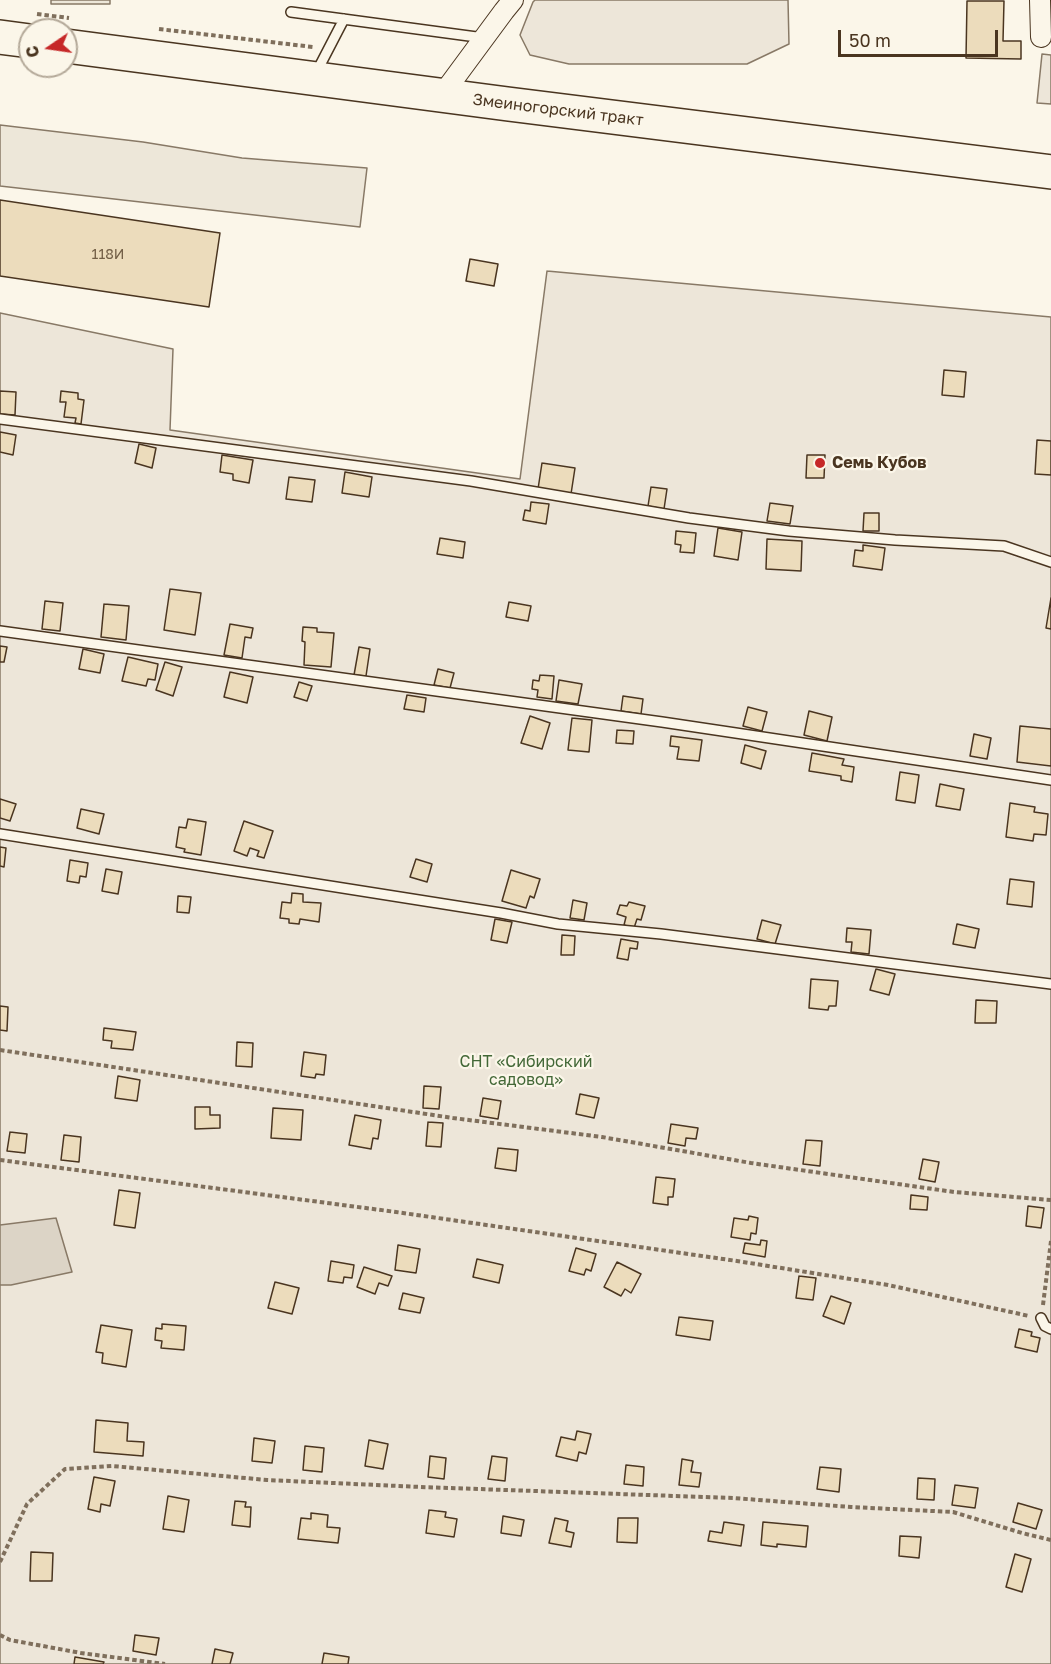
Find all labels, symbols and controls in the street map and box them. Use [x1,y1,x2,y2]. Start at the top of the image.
north arrow [18,18,78,78]
scale bar [841,18,1002,56]
text: 50 m [849,29,891,51]
text: С [21,44,43,59]
street label: Змеиногорский тракт [471,90,645,130]
house number: 118И [92,247,124,263]
place label: Семь Кубов [832,453,926,473]
marker: Семь Кубов [813,456,827,470]
park label: СНТ «Сибирский садовод» [460,1052,592,1090]

